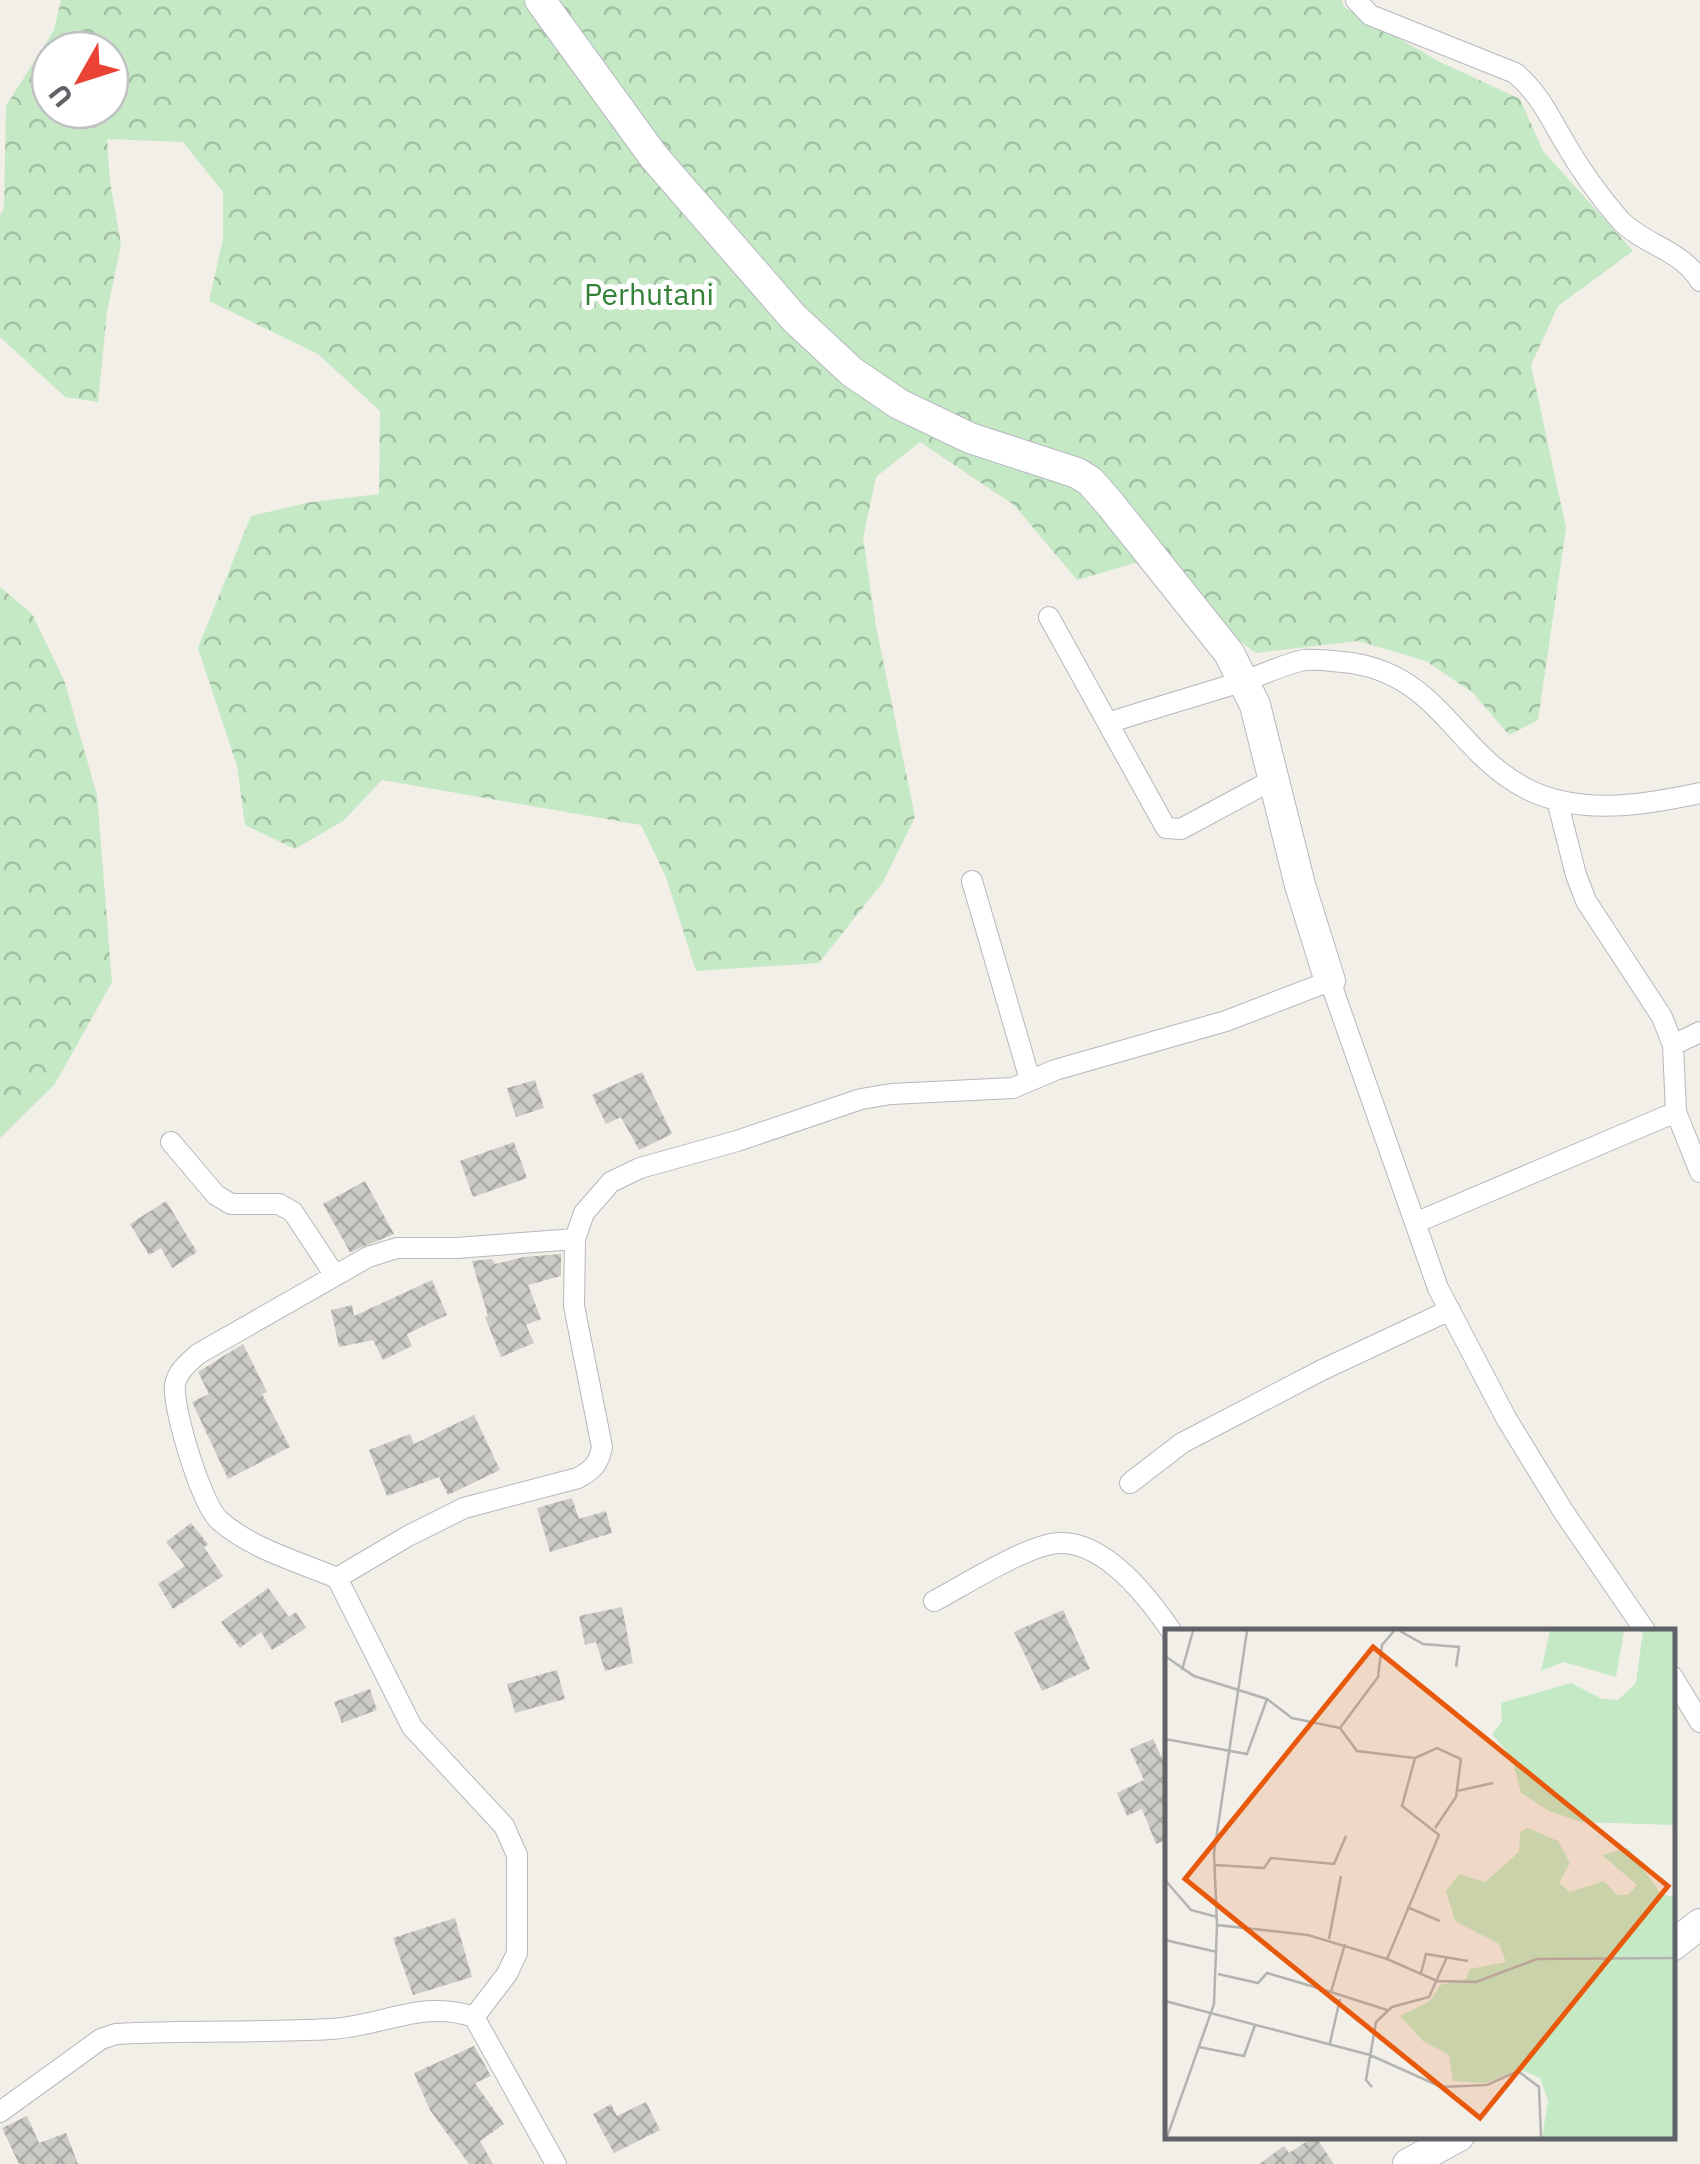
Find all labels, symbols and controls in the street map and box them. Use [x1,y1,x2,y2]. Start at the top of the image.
north arrow [30,30,130,130]
text: U [40,77,81,115]
park label: Perhutani [584,274,714,313]
inset map [1165,1629,1675,2139]

